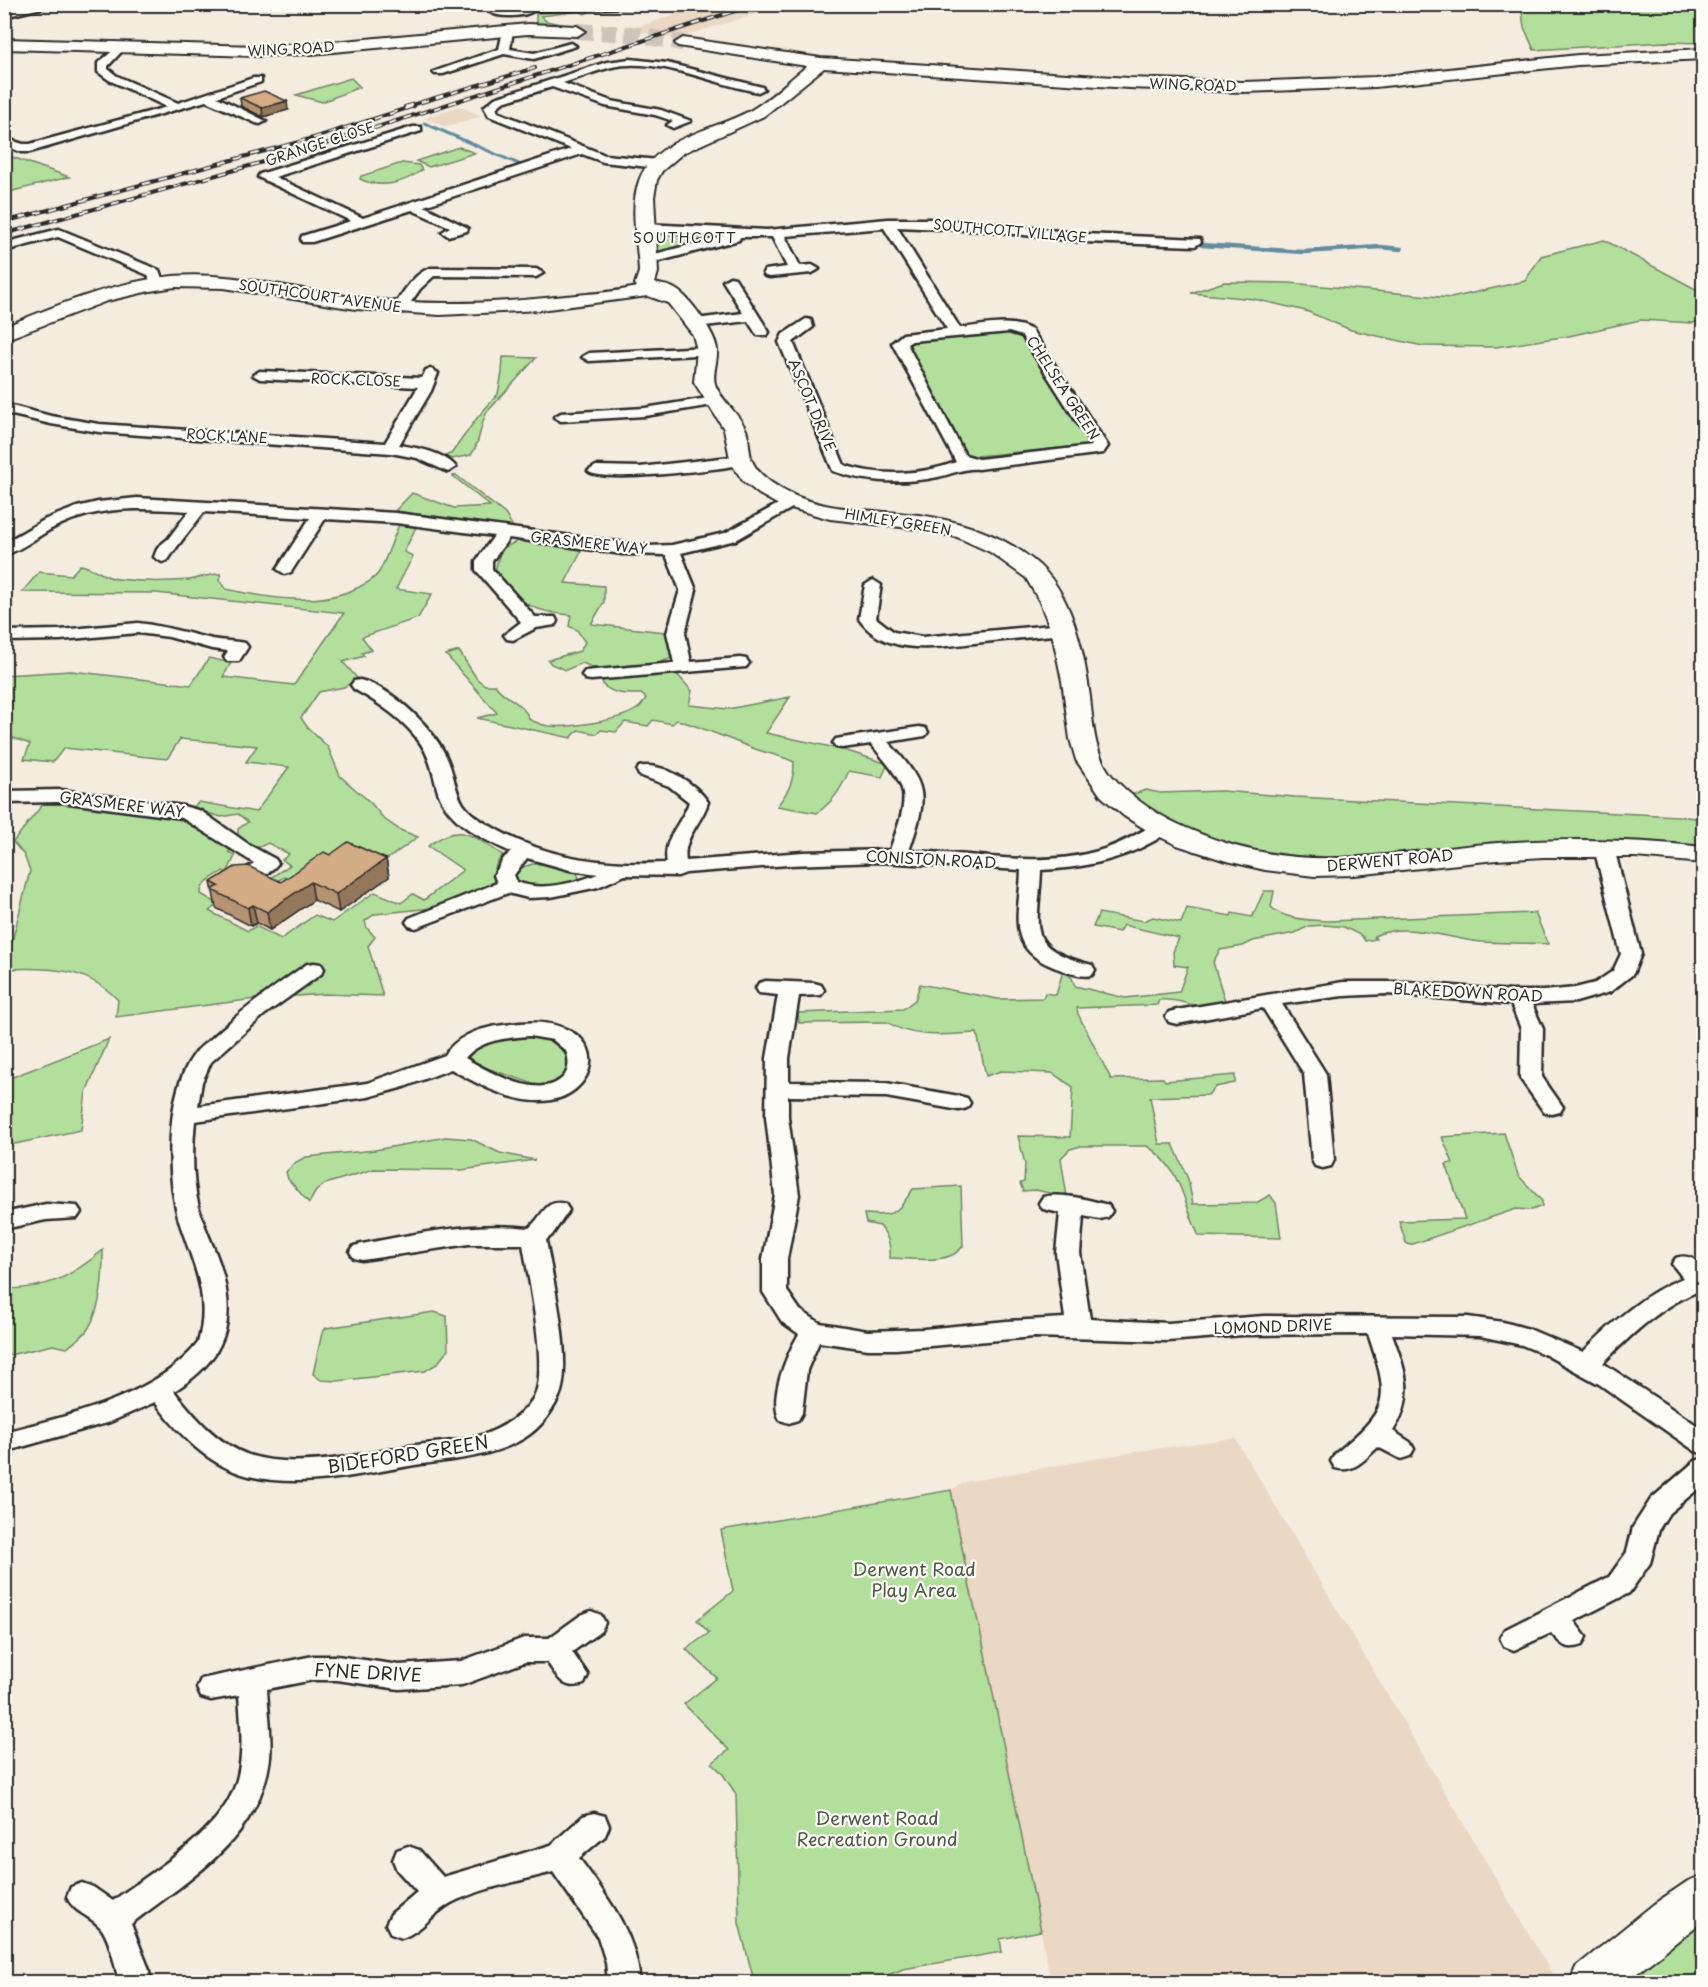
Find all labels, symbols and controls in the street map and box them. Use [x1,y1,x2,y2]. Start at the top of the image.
street label: WING ROAD [247,36,335,61]
street label: WING ROAD [1149,72,1237,97]
street label: GRANGE CLOSE [262,116,377,171]
street label: SOUTHCOTT VILLAGE [932,213,1088,248]
district label: SOUTHCOTT [633,227,737,248]
street label: SOUTHCOURT AVENUE [237,274,403,317]
street label: CHELSEA GREEN [1022,331,1105,444]
street label: ASCOT DRIVE [784,355,841,454]
street label: ROCK CLOSE [310,367,402,392]
street label: ROCK LANE [186,423,268,448]
street label: HIMLEY GREEN [843,503,953,540]
street label: GRASMERE WAY [530,526,649,559]
street label: GRASMERE WAY [58,784,186,823]
street label: DERWENT ROAD [1326,843,1454,876]
street label: CONISTON ROAD [865,844,997,873]
street label: BLAKEDOWN ROAD [1393,976,1544,1007]
street label: LOMOND DRIVE [1213,1312,1333,1339]
street label: BIDEFORD GREEN [325,1427,490,1480]
park label: Derwent Road Play Area [852,1555,976,1603]
street label: FYNE DRIVE [314,1655,423,1688]
park label: Derwent Road Recreation Ground [796,1804,958,1852]

